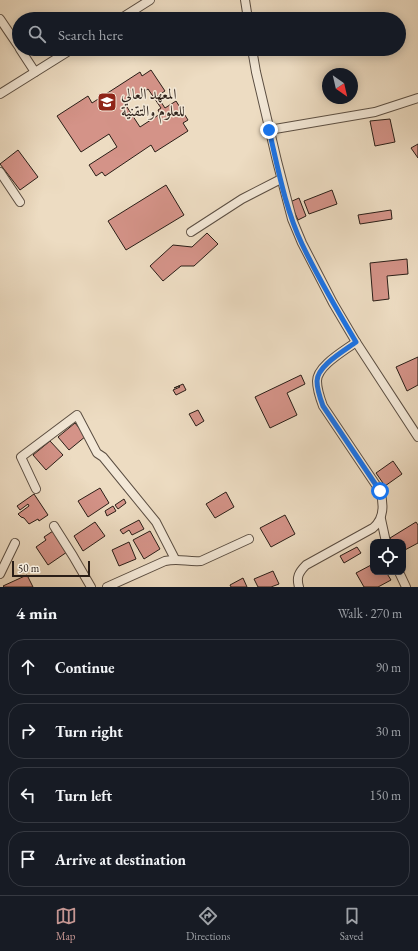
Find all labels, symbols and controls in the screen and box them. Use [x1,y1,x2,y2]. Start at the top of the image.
search box [12,12,406,56]
icon: search [26,23,48,45]
text: Search here [58,25,123,44]
north arrow [322,68,358,104]
place label: المعهد العالي للعلوم والتقنية [121,84,185,124]
school or university icon: المعهد العالي للعلوم والتقنية [96,91,118,113]
route end [260,121,278,139]
route start [371,482,389,500]
map controls [370,539,406,575]
button: locate [370,539,406,575]
scale bar [12,559,90,578]
text: 50 m [18,561,39,575]
text: 4 min [16,602,57,624]
text: Walk · 270 m [338,605,402,622]
icon: ahead [17,656,39,678]
text: Continue [55,658,115,677]
text: 90 m [376,659,401,676]
icon: right [17,720,39,742]
text: Turn right [55,722,123,741]
text: 30 m [376,723,401,740]
icon: left [17,784,39,806]
text: Turn left [55,786,112,805]
text: 150 m [370,787,401,804]
icon: arrive [17,848,39,870]
text: Arrive at destination [55,850,186,869]
tab: Map [55,905,77,943]
tab: Directions [186,905,230,943]
tab: Saved [340,905,363,943]

